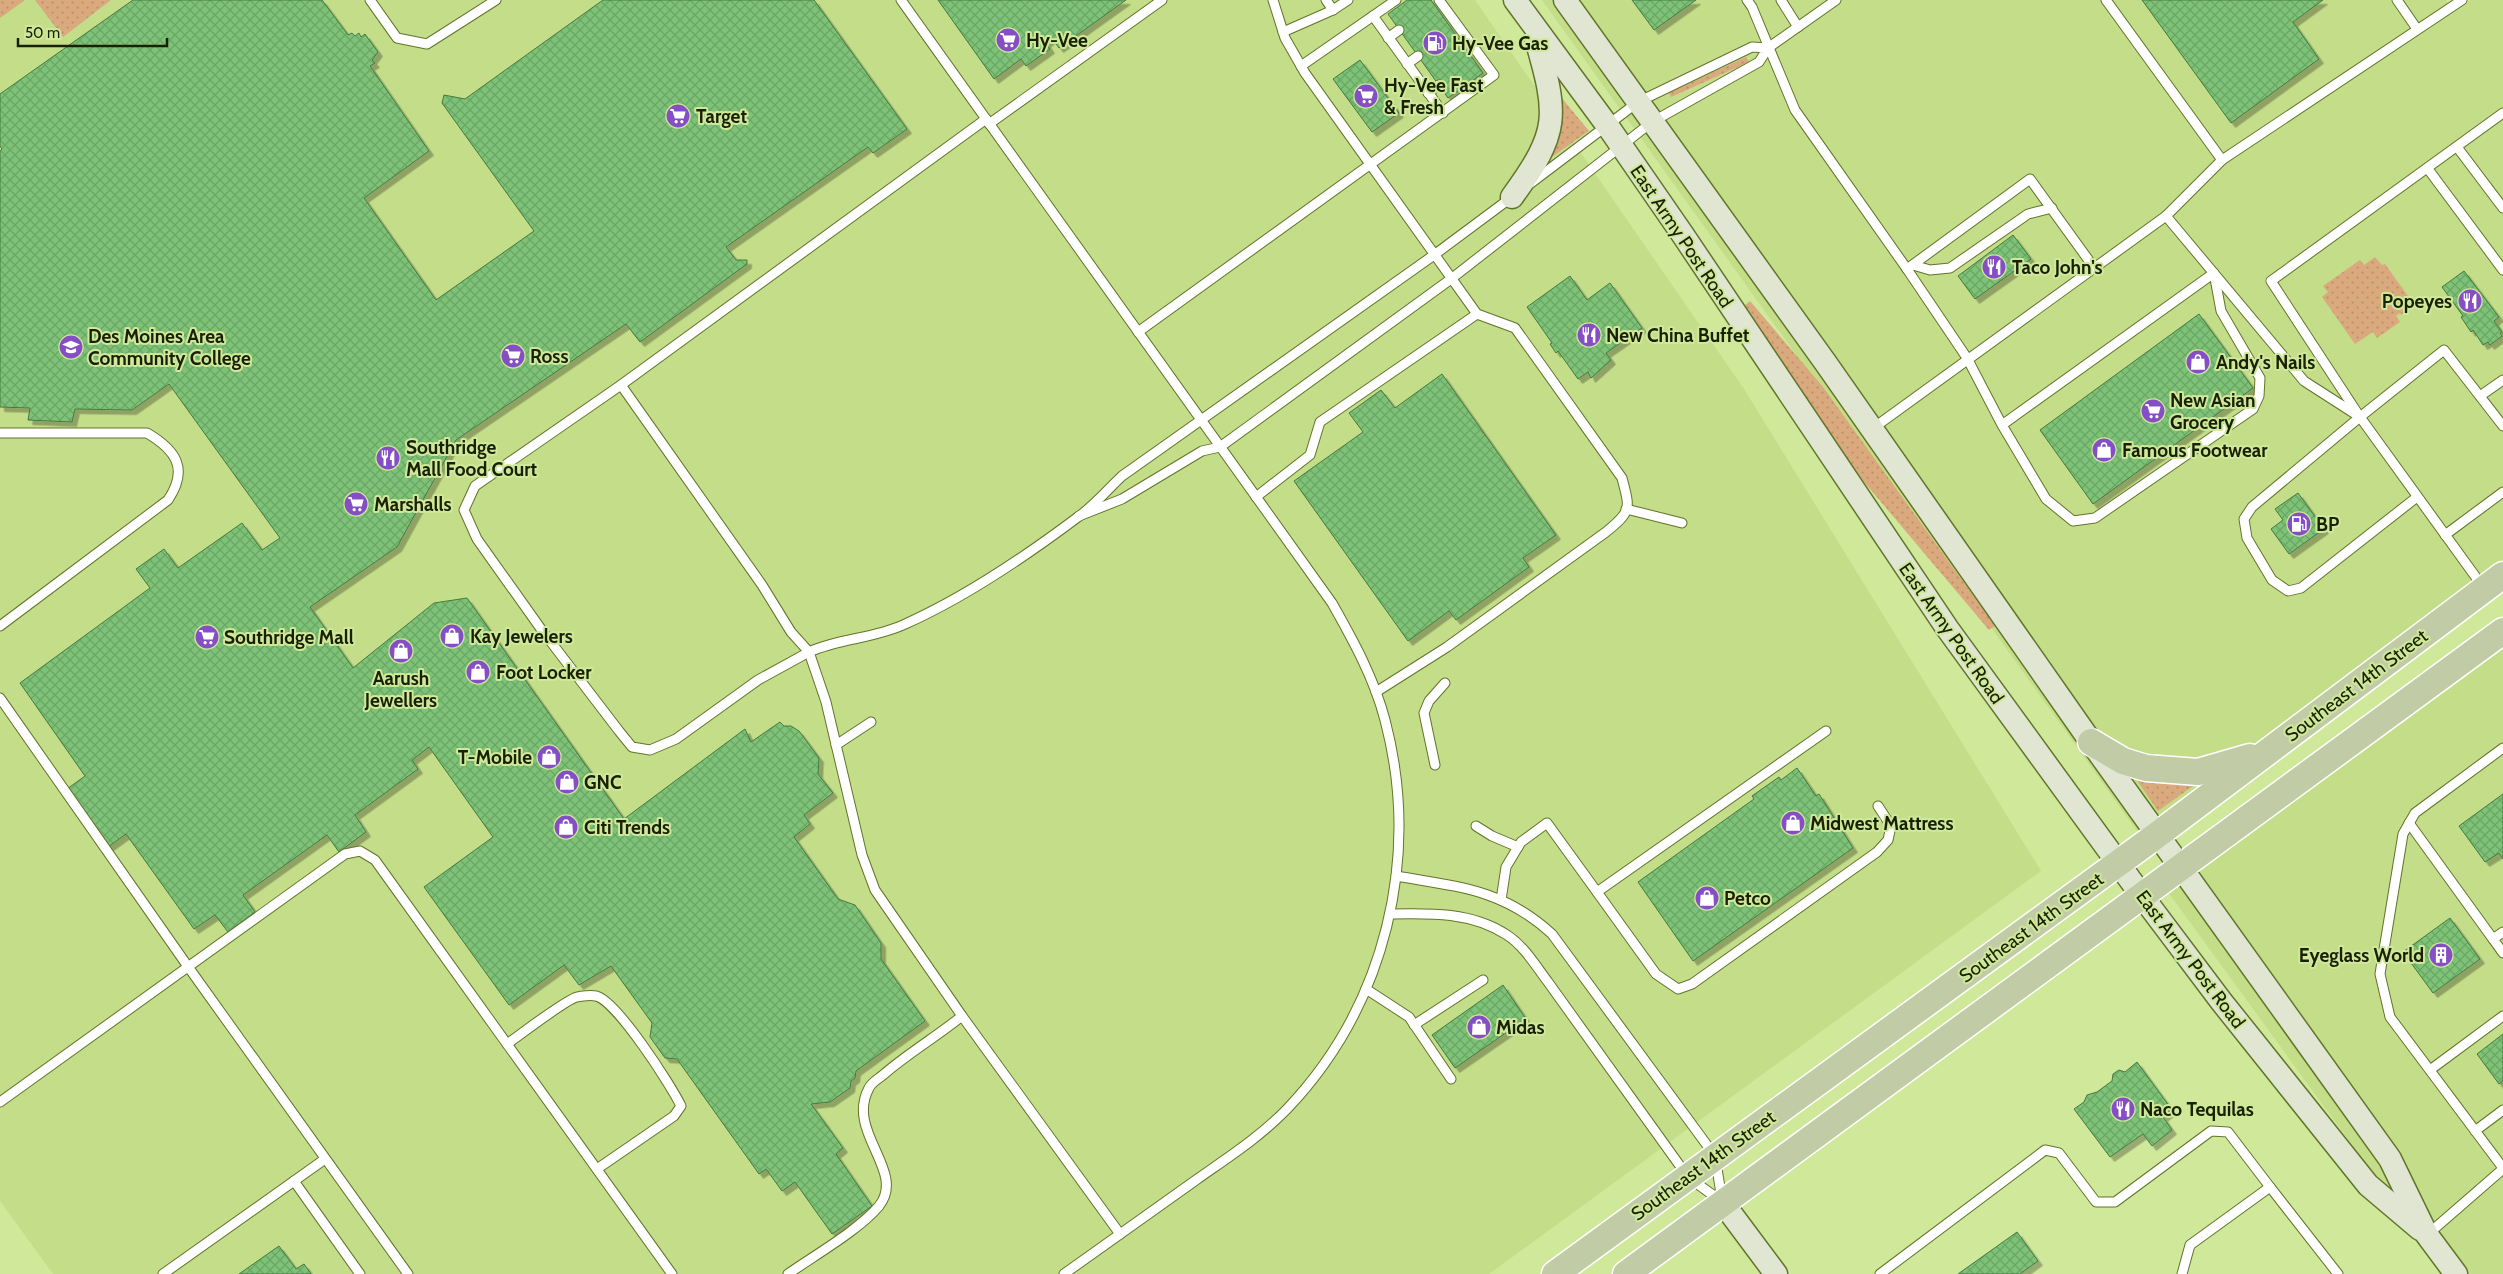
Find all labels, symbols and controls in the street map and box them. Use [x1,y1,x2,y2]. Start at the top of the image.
scale bar [18,15,166,47]
text: 50 m [25,24,60,42]
supermarket icon: Hy-Vee [995,27,1021,53]
place label: Hy-Vee [1026,29,1088,52]
fuel station icon: Hy-Vee Gas [1422,30,1448,56]
place label: Hy-Vee Gas [1452,32,1548,55]
place label: Hy-Vee Fast & Fresh [1384,74,1484,119]
supermarket icon: Hy-Vee Fast & Fresh [1353,83,1379,109]
supermarket icon: Target [665,103,691,129]
place label: Target [696,105,747,128]
street label: East Army Post Road [1625,161,1738,312]
restaurant icon: Taco John's [1981,254,2007,280]
place label: Taco John's [2012,256,2103,279]
restaurant icon: Popeyes [2457,288,2483,314]
place label: Popeyes [2382,290,2452,313]
restaurant icon: New China Buffet [1576,322,1602,348]
place label: New China Buffet [1606,324,1750,347]
place label: Des Moines Area Community College [88,325,251,370]
school or university icon: Des Moines Area Community College [58,334,84,360]
supermarket icon: Ross [500,343,526,369]
place label: Ross [530,345,568,368]
shop icon: Andy's Nails [2185,349,2211,375]
place label: Andy's Nails [2216,351,2315,374]
place label: New Asian Grocery [2170,389,2255,434]
supermarket icon: New Asian Grocery [2140,398,2166,424]
place label: Southridge Mall Food Court [406,436,538,481]
shop icon: Famous Footwear [2091,437,2117,463]
place label: Famous Footwear [2122,439,2268,462]
restaurant icon: Southridge Mall Food Court [375,445,401,471]
supermarket icon: Marshalls [343,491,369,517]
place label: Marshalls [374,493,451,516]
fuel station icon: BP [2286,511,2312,537]
place label: BP [2316,513,2339,536]
street label: East Army Post Road [1894,558,2009,708]
shop icon: Kay Jewelers [439,623,465,649]
supermarket icon: Southridge Mall [194,624,220,650]
street label: Southeast 14th Street [2280,624,2433,747]
place label: Kay Jewelers [470,625,573,648]
place label: Southridge Mall [224,626,354,649]
shop icon: Aarush Jewellers [388,638,414,664]
shop icon: Foot Locker [465,659,491,685]
place label: Foot Locker [496,661,592,684]
place label: Aarush Jewellers [364,667,437,712]
shop icon: T-Mobile [536,744,562,770]
place label: T-Mobile [458,746,532,769]
shop icon: GNC [554,769,580,795]
place label: GNC [584,771,622,794]
shop icon: Midwest Mattress [1780,810,1806,836]
place label: Midwest Mattress [1810,812,1953,835]
shop icon: Citi Trends [553,814,579,840]
place label: Citi Trends [584,816,670,839]
street label: Southeast 14th Street [1955,867,2108,987]
shop icon: Petco [1694,885,1720,911]
street label: East Army Post Road [2131,886,2250,1033]
place label: Petco [1724,887,1771,910]
building icon: Eyeglass World [2428,942,2454,968]
place label: Eyeglass World [2299,944,2424,967]
shop icon: Midas [1466,1014,1492,1040]
place label: Midas [1496,1016,1545,1039]
restaurant icon: Naco Tequilas [2110,1096,2136,1122]
place label: Naco Tequilas [2140,1098,2254,1121]
street label: Southeast 14th Street [1627,1105,1780,1225]

